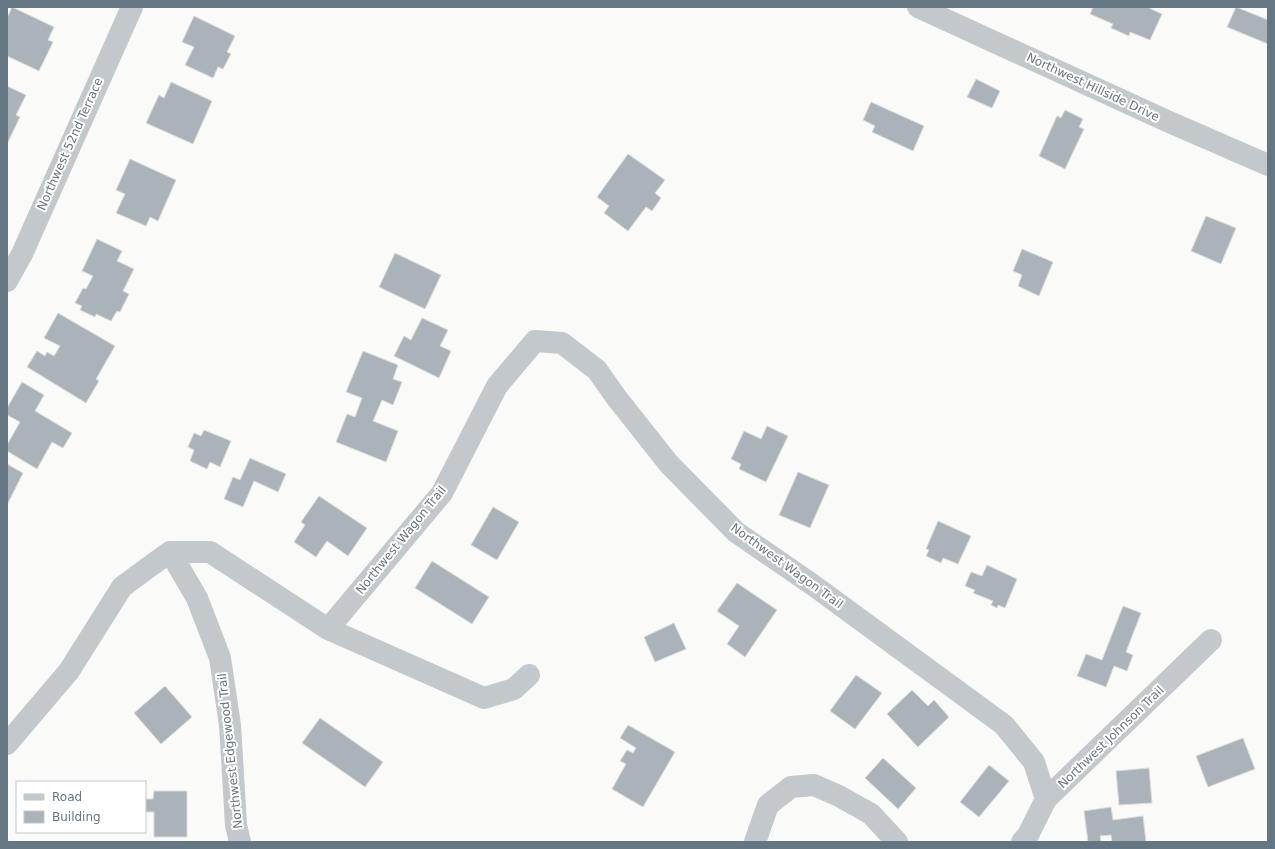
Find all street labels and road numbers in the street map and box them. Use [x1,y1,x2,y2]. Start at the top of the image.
street label: Northwest Hillside Drive [1024,50,1162,124]
street label: Northwest 52nd Terrace [34,76,106,212]
street label: Northwest Wagon Trail [353,483,449,597]
street label: Northwest Wagon Trail [728,521,846,611]
street label: Northwest Edgewood Trail [215,673,245,829]
street label: Northwest Johnson Trail [1055,683,1167,791]

